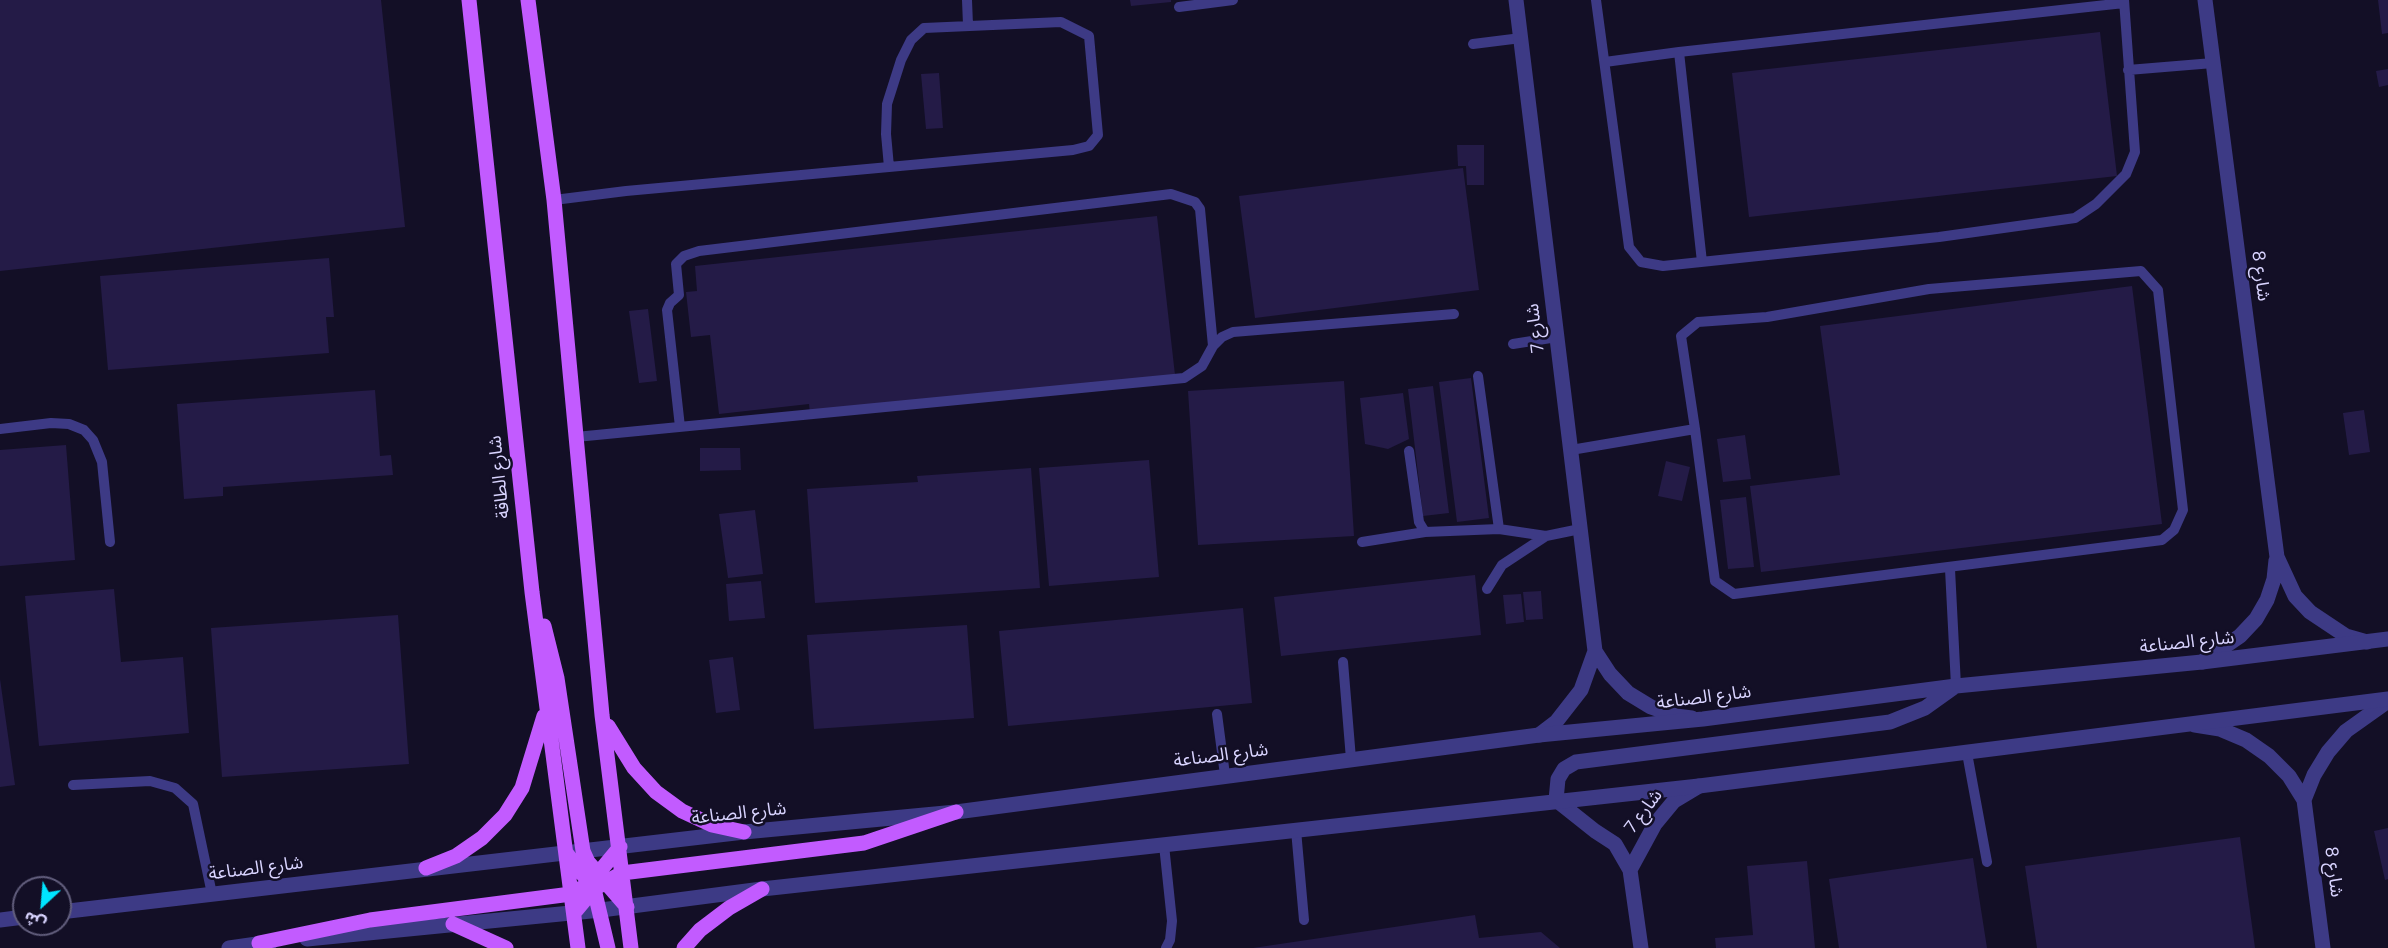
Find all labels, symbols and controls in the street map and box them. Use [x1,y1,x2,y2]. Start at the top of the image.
street label: شارع 8 [2246,249,2274,303]
street label: شارع 7 [1522,302,1550,354]
street label: شارع الطاقة [485,434,515,520]
street label: شارع الصناعة [2139,627,2235,659]
street label: شارع الصناعة [1655,681,1753,715]
street label: شارع الصناعة [1172,739,1270,773]
street label: شارع 7 [1620,786,1668,838]
street label: شارع الصناعة [691,798,787,830]
street label: شارع 8 [2319,845,2347,899]
street label: شارع الصناعة [207,852,305,886]
north arrow [12,876,72,936]
text: ش [20,907,49,935]

